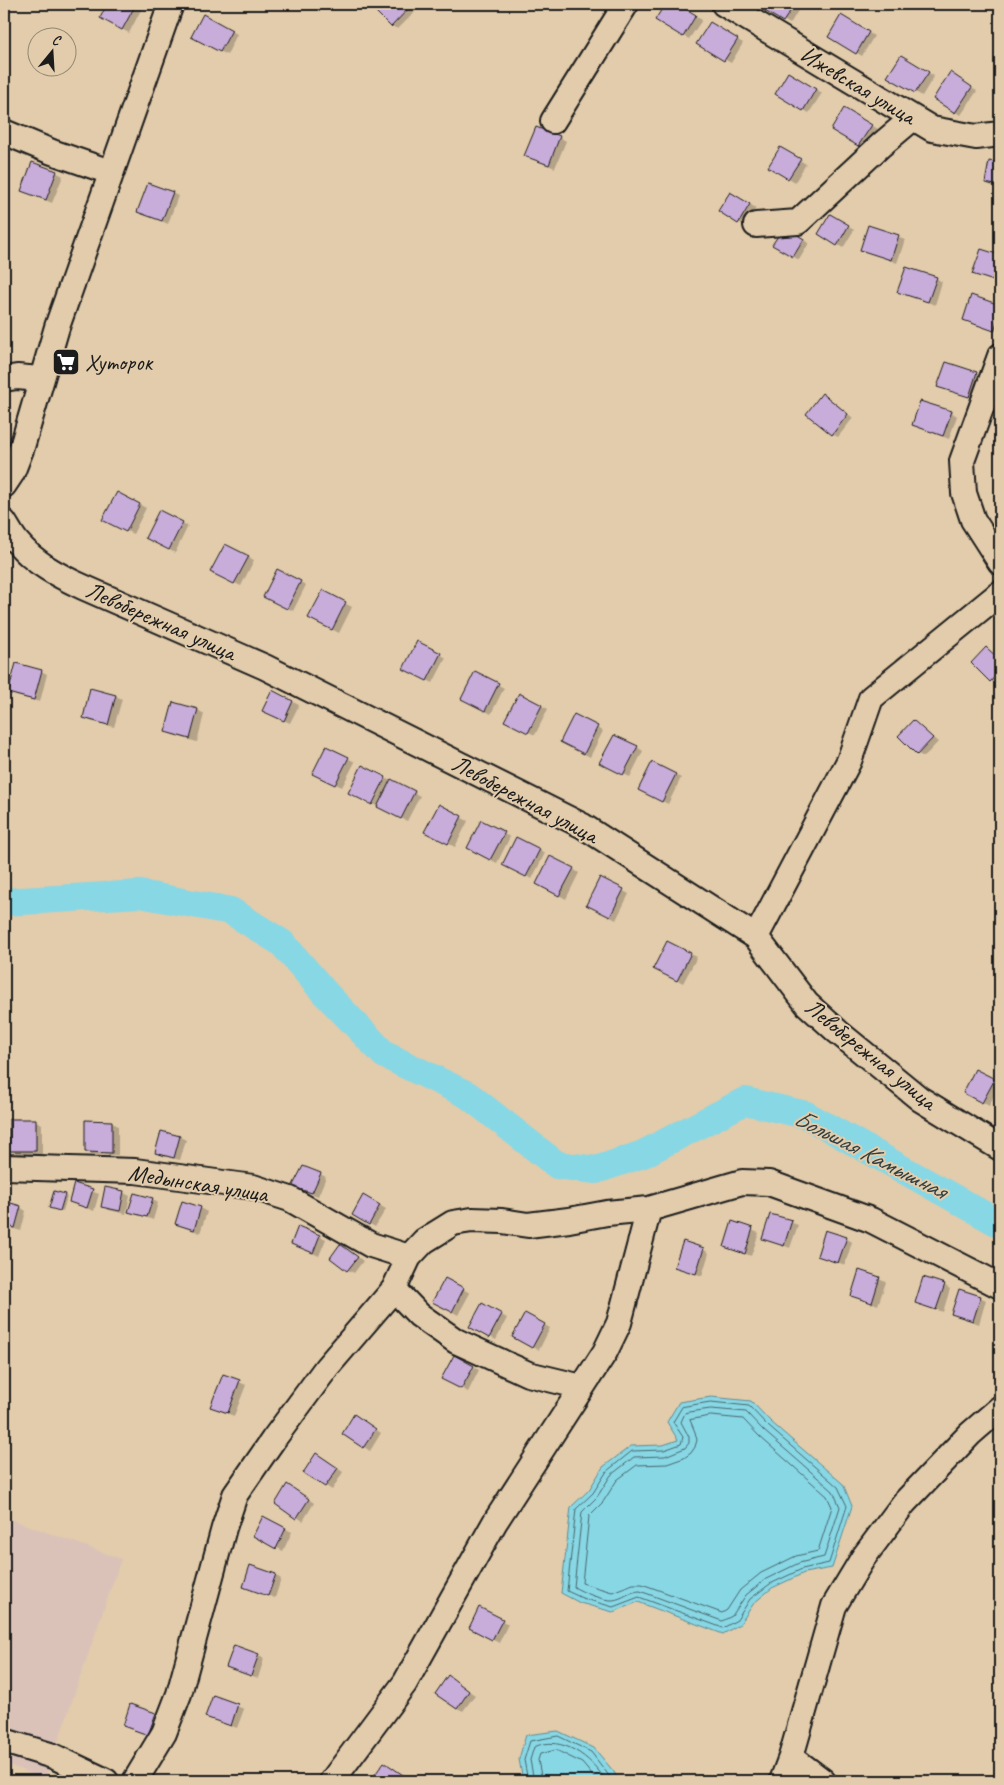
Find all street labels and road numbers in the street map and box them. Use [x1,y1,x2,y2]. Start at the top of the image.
street label: Ижевская улица [795,39,923,132]
street label: Левобережная улица [81,575,243,668]
street label: Левобережная улица [447,748,605,851]
street label: Левобережная улица [799,992,945,1118]
street label: Медынская улица [126,1157,271,1209]

